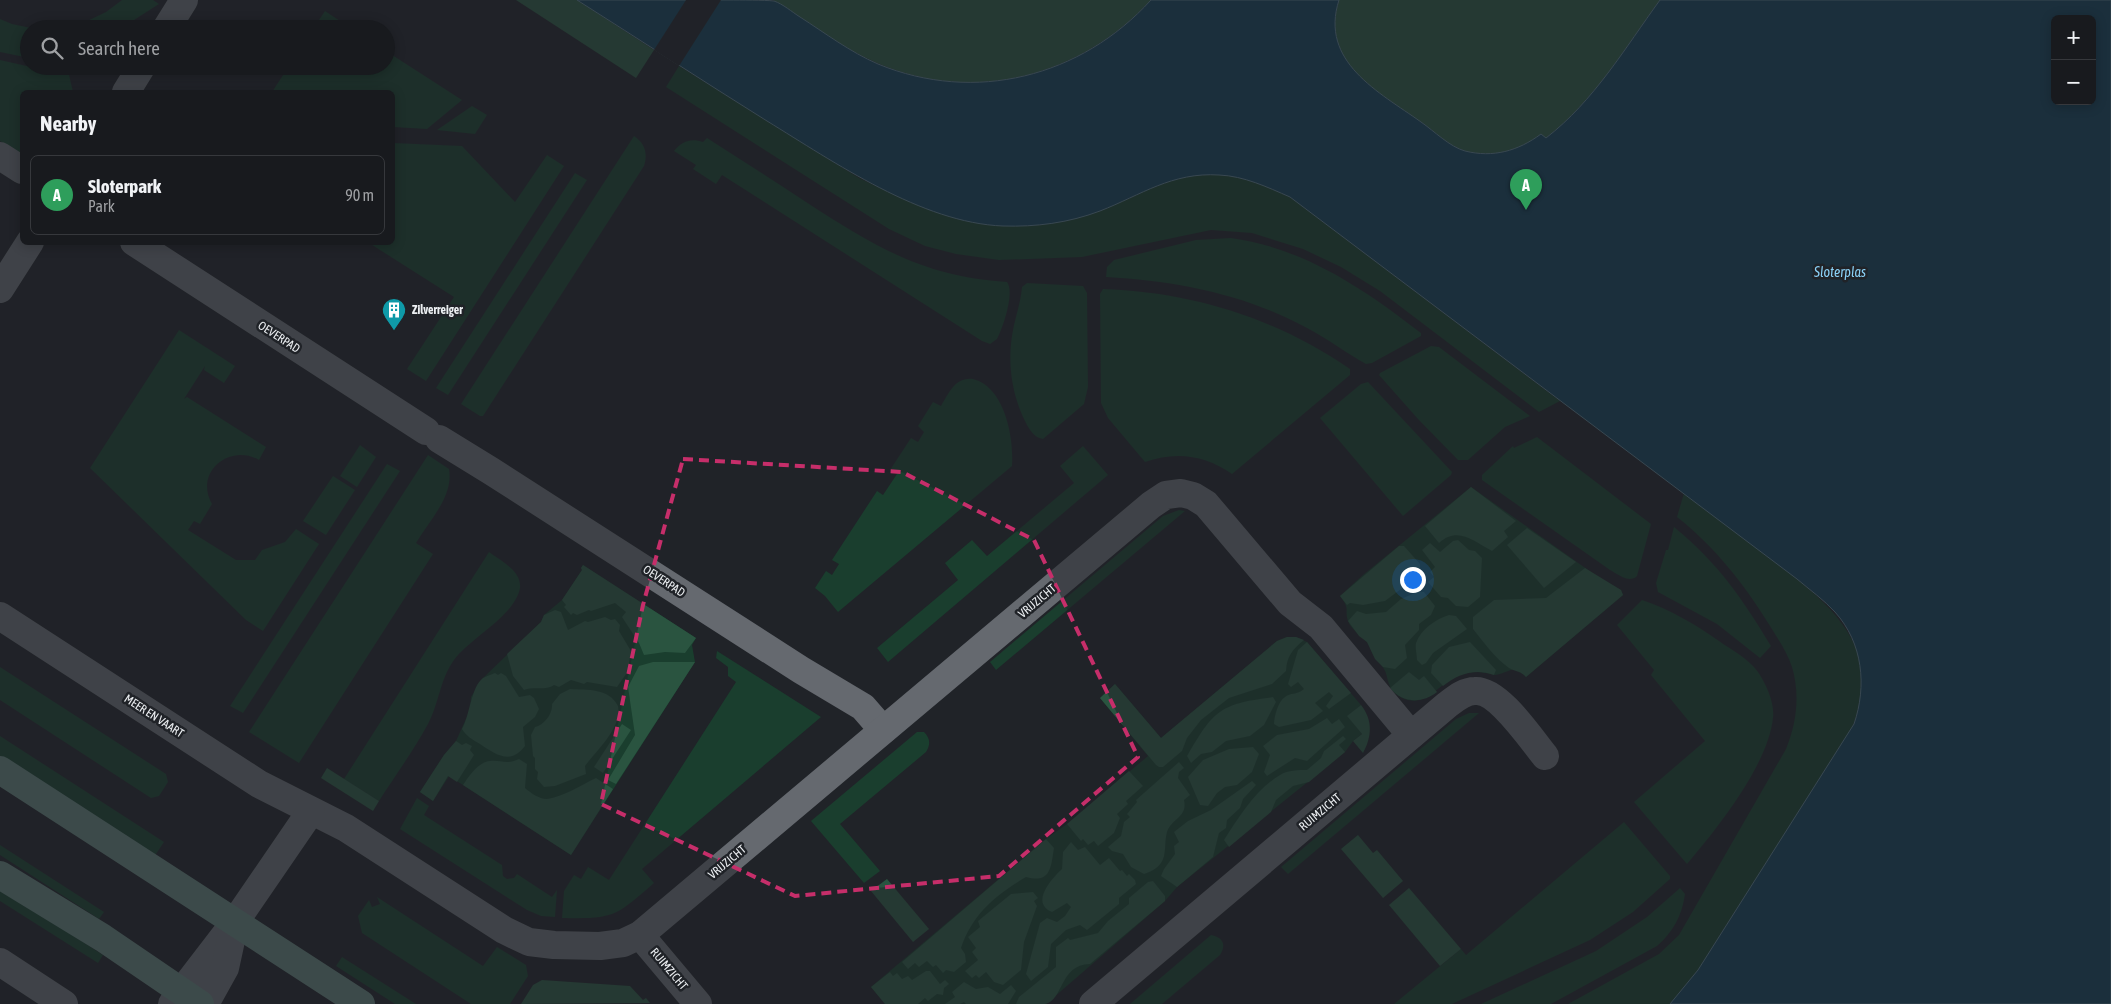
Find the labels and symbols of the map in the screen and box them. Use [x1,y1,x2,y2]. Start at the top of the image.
pin: A [1510,169,1542,210]
water label: Sloterplas [1813,264,1866,280]
building icon: Zilverreiger [381,297,407,331]
place label: Zilverreiger [412,303,463,317]
street label: OEVERPAD [255,318,303,356]
street label: OEVERPAD [640,562,688,600]
your location [1400,567,1426,593]
street label: VRIJZICHT [1015,581,1059,621]
street label: MEER EN VAART [121,691,187,741]
street label: RUIMZICHT [1296,790,1344,834]
street label: VRIJZICHT [705,842,749,882]
street label: RUIMZICHT [647,945,691,993]

